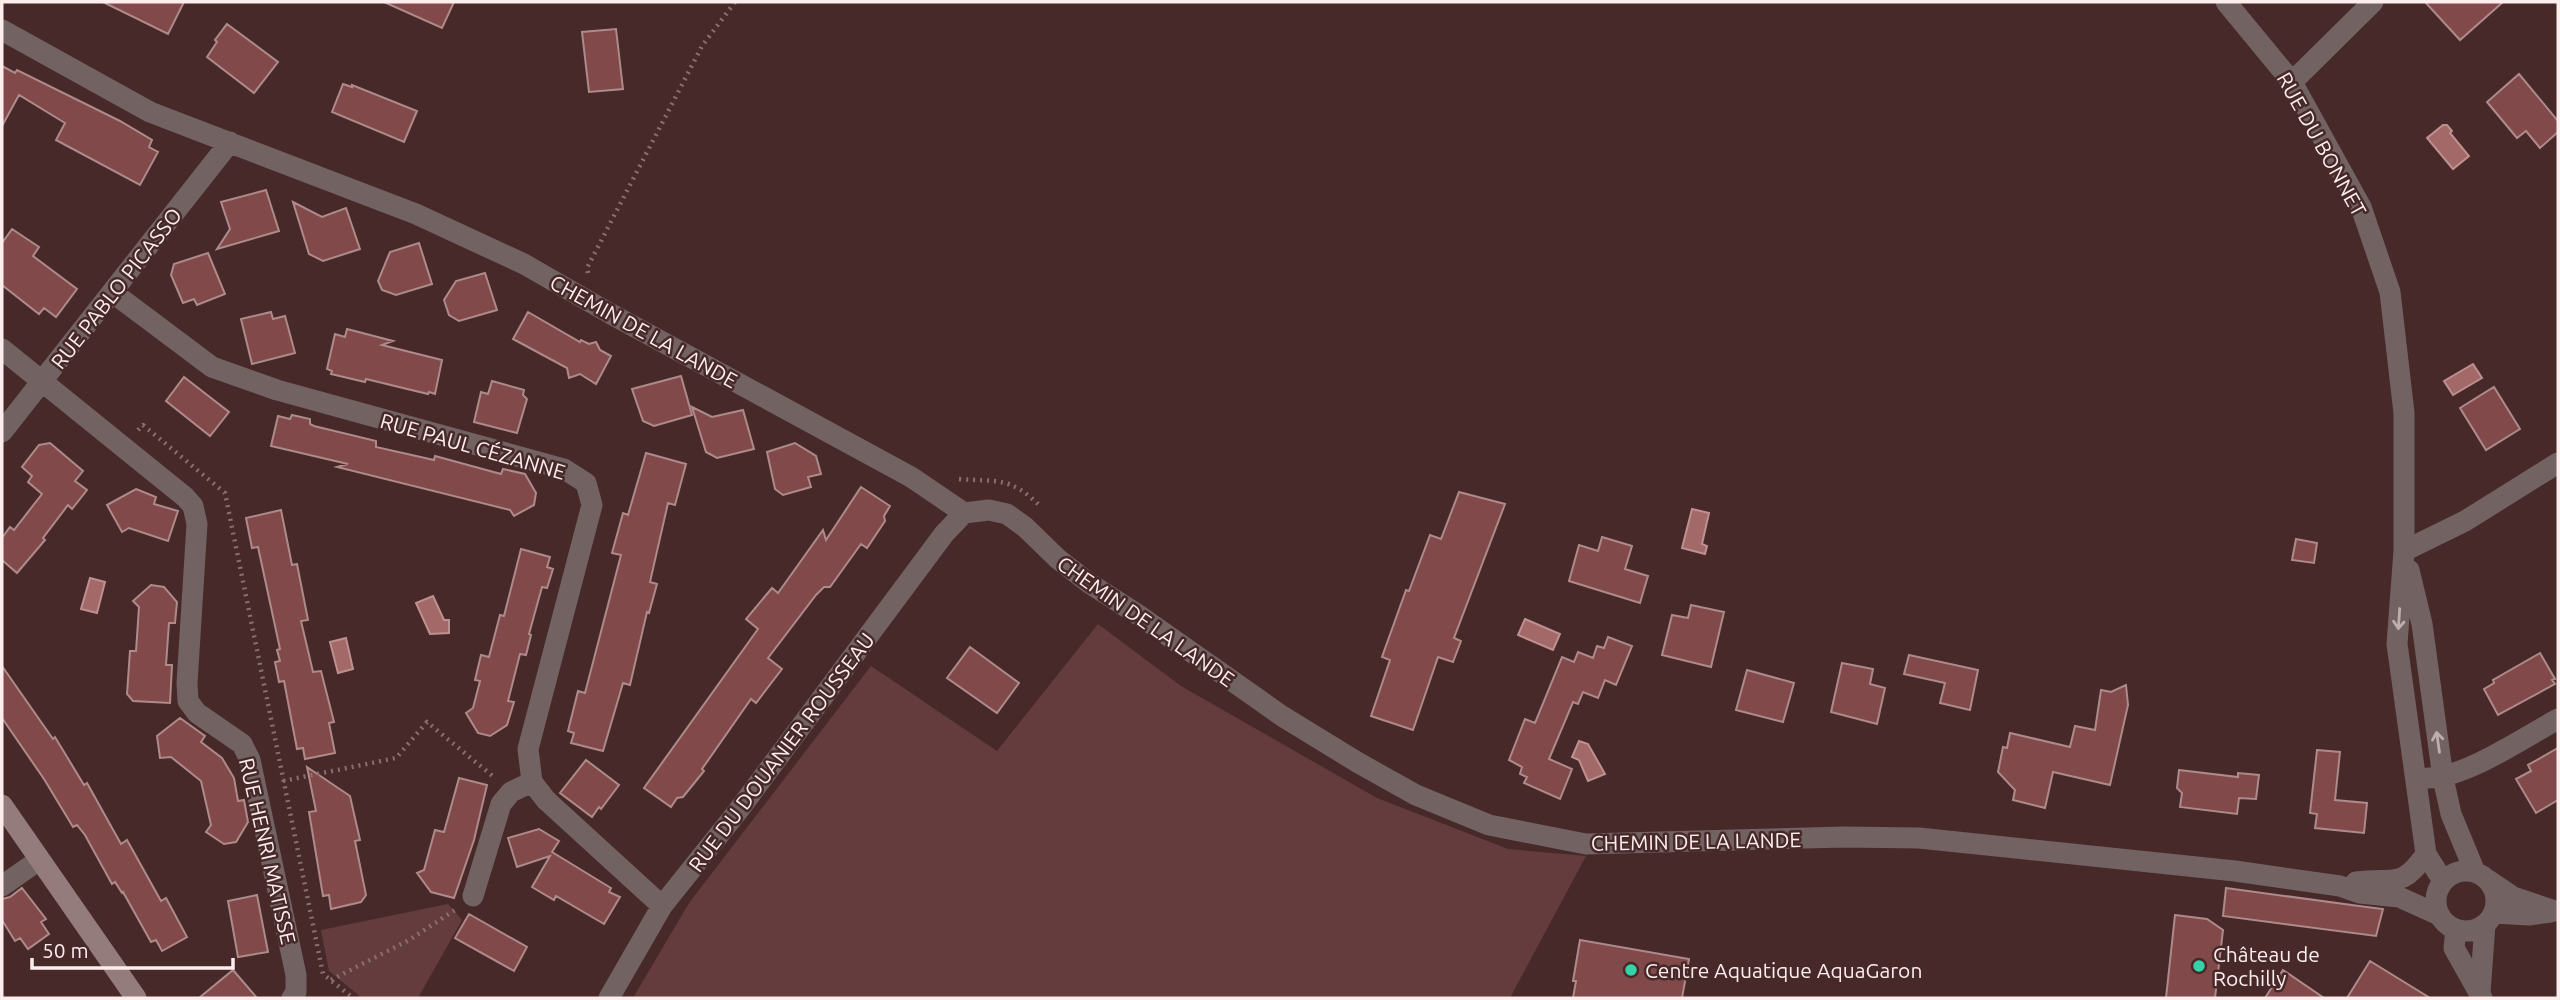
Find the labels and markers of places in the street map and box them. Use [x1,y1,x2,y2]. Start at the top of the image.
place label: Château de Rochilly [2213,942,2320,990]
place label: Centre Aquatique AquaGaron [1645,958,1922,982]
marker: Château de Rochilly [2191,958,2207,974]
marker: Centre Aquatique AquaGaron [1623,962,1639,978]

